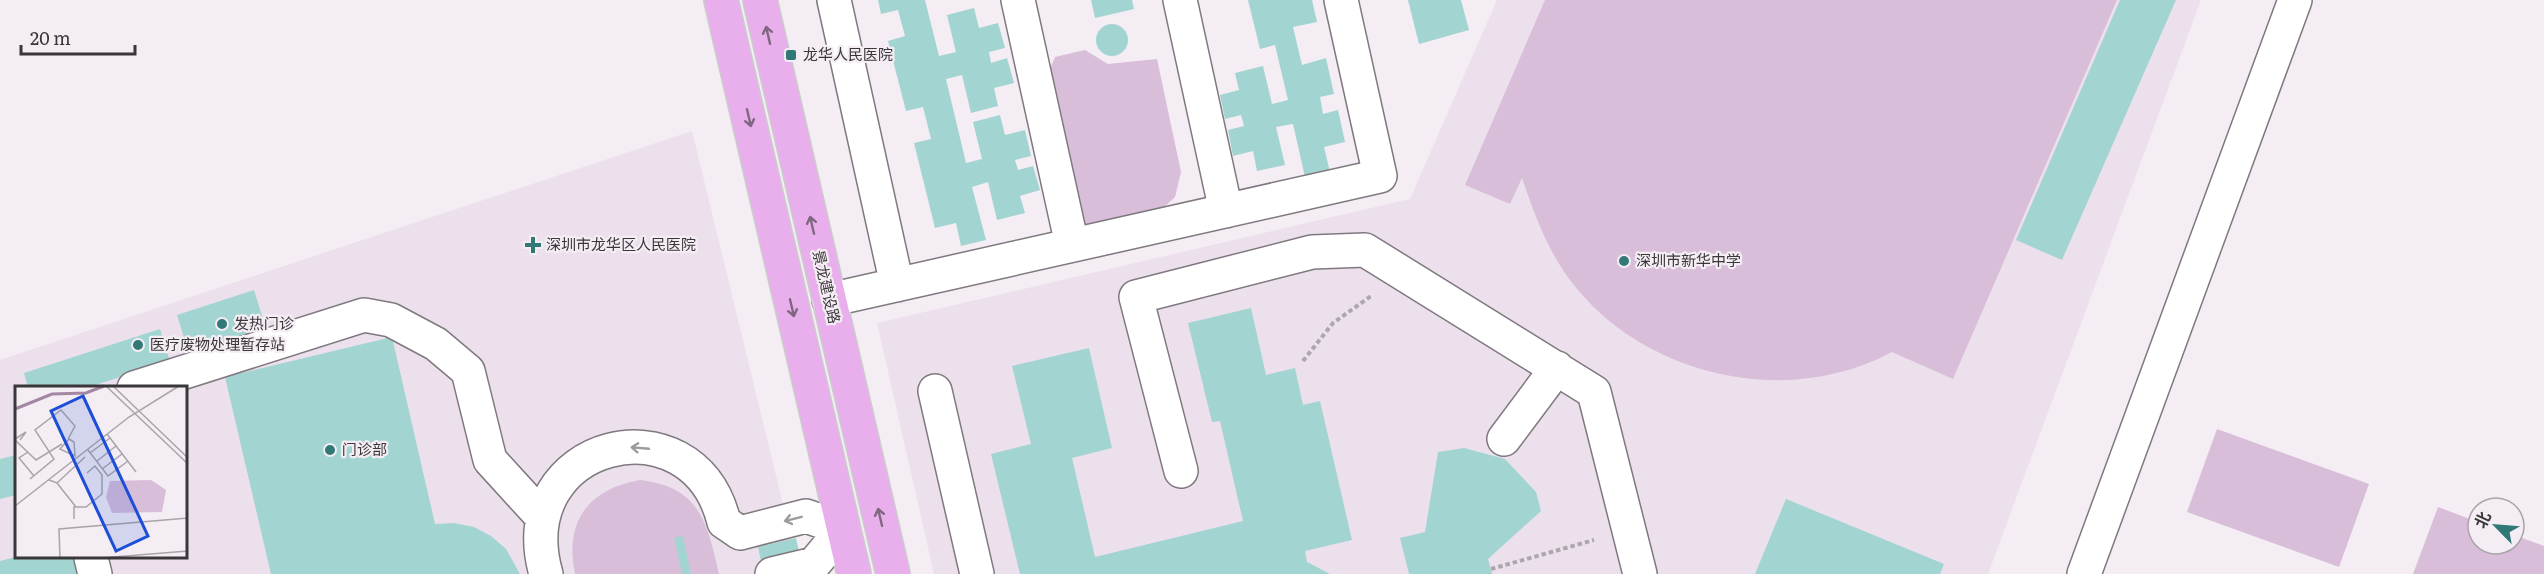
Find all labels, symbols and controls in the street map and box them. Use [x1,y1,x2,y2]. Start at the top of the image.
scale bar [21,18,135,56]
text: 20 m [30,24,71,51]
one-way arrow [762,26,773,45]
place label: 龙华人民医院 [803,42,893,65]
marker: 龙华人民医院 [784,48,798,62]
one-way arrow [743,109,755,128]
one-way arrow [806,216,817,235]
place label: 深圳市龙华区人民医院 [546,232,696,255]
marker: 深圳市龙华区人民医院 [524,236,542,254]
street label: 景龙建设路 [808,248,847,326]
place label: 深圳市新华中学 [1636,248,1741,271]
marker: 深圳市新华中学 [1617,254,1631,268]
one-way arrow [787,299,799,318]
place label: 发热门诊 [234,311,294,334]
marker: 发热门诊 [215,317,229,331]
place label: 医疗废物处理暂存站 [150,332,285,355]
marker: 医疗废物处理暂存站 [131,338,145,352]
inset map [15,386,188,559]
place label: 门诊部 [342,437,387,460]
one-way arrow [630,442,650,453]
marker: 门诊部 [323,443,337,457]
north arrow [2466,496,2526,556]
text: 北 [2467,507,2496,532]
one-way arrow [874,508,885,527]
one-way arrow [783,514,802,526]

